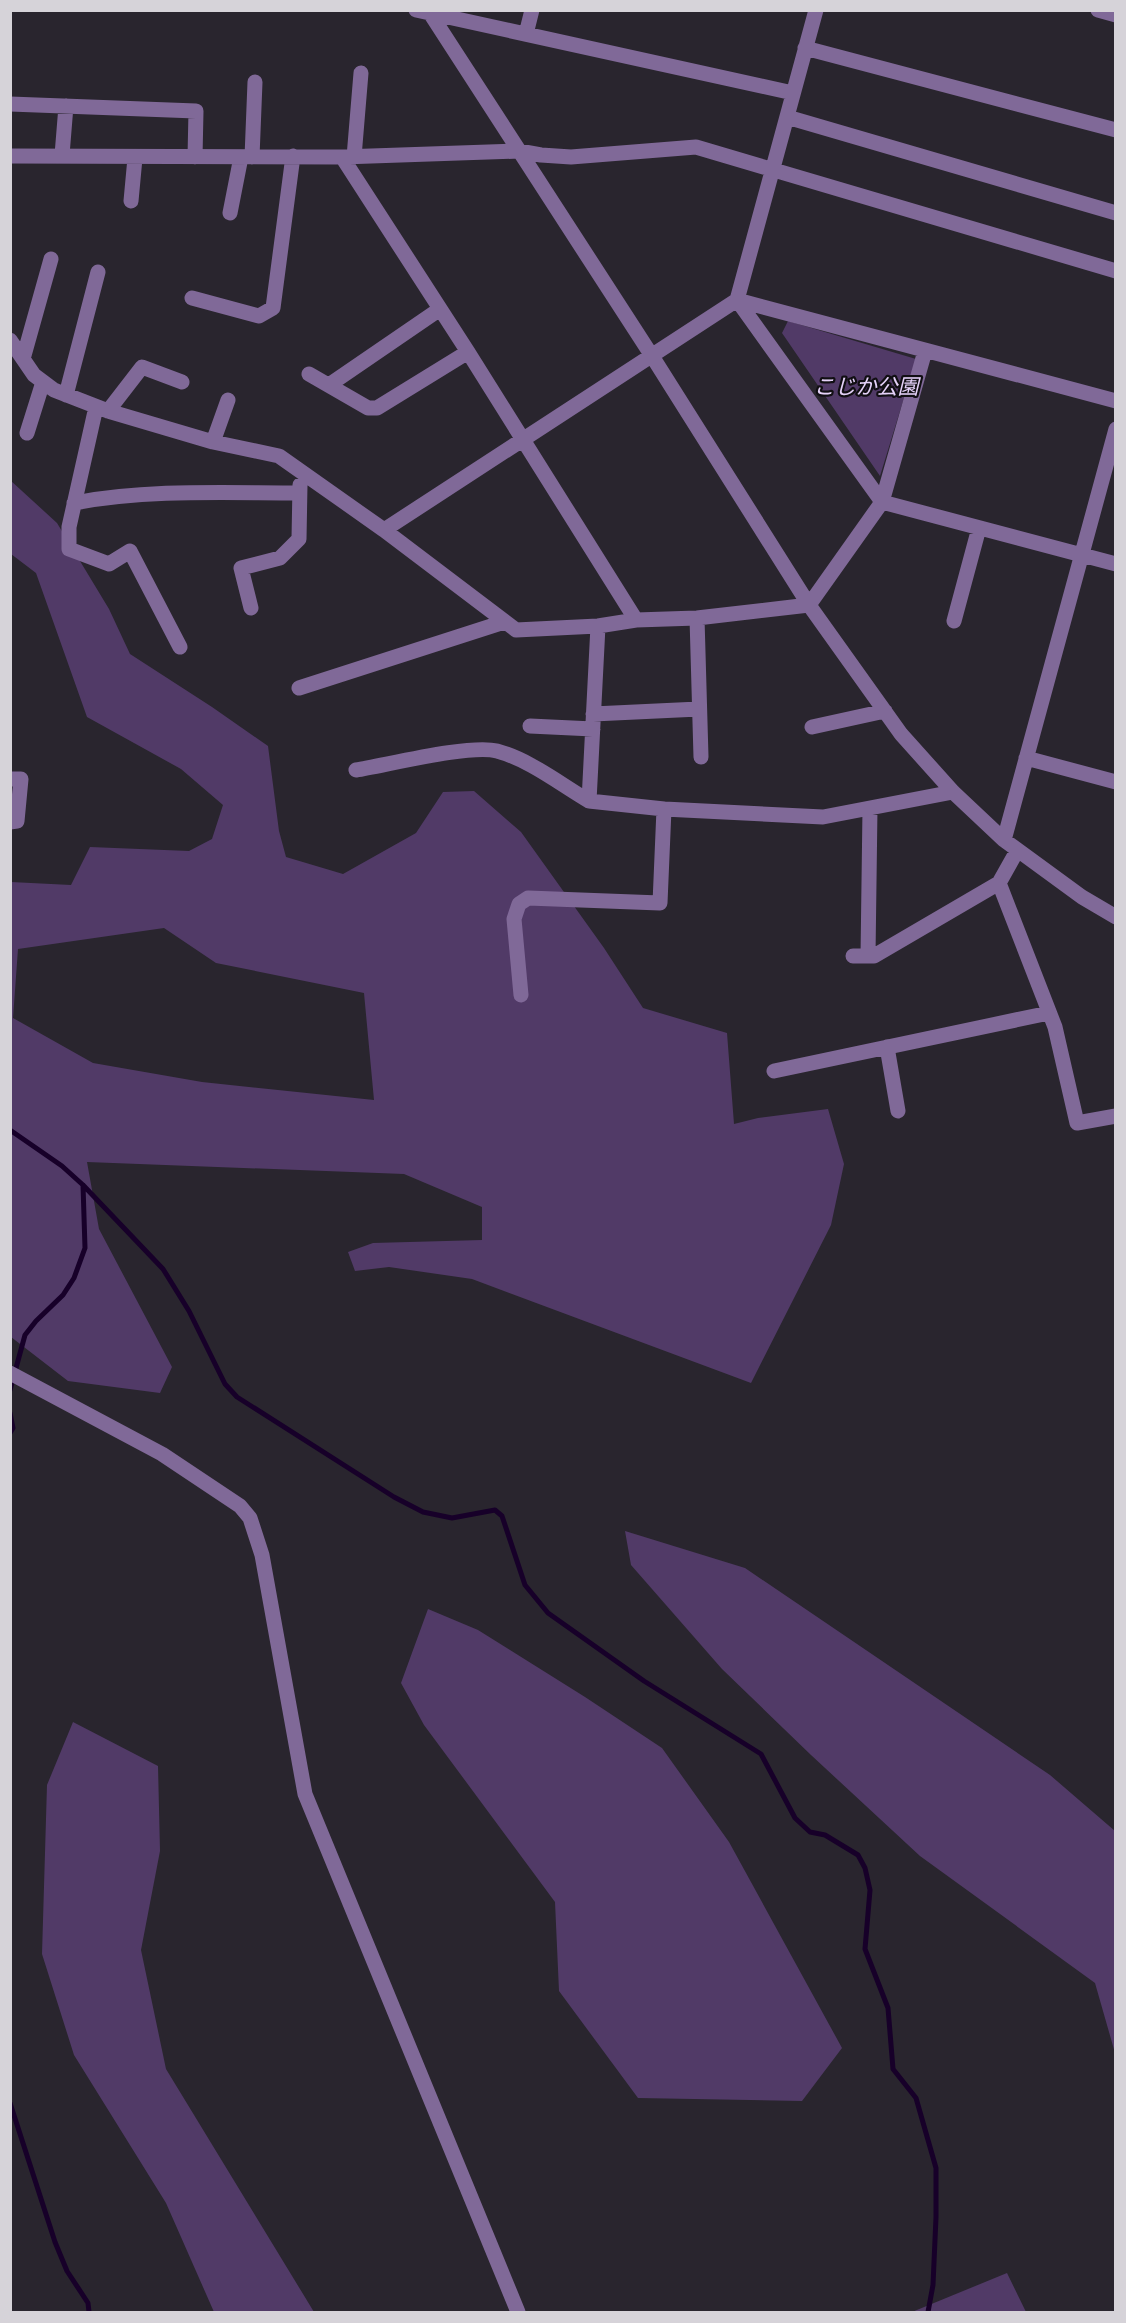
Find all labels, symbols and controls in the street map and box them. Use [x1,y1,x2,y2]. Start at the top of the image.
park label: こじか公園 [814,372,921,401]

